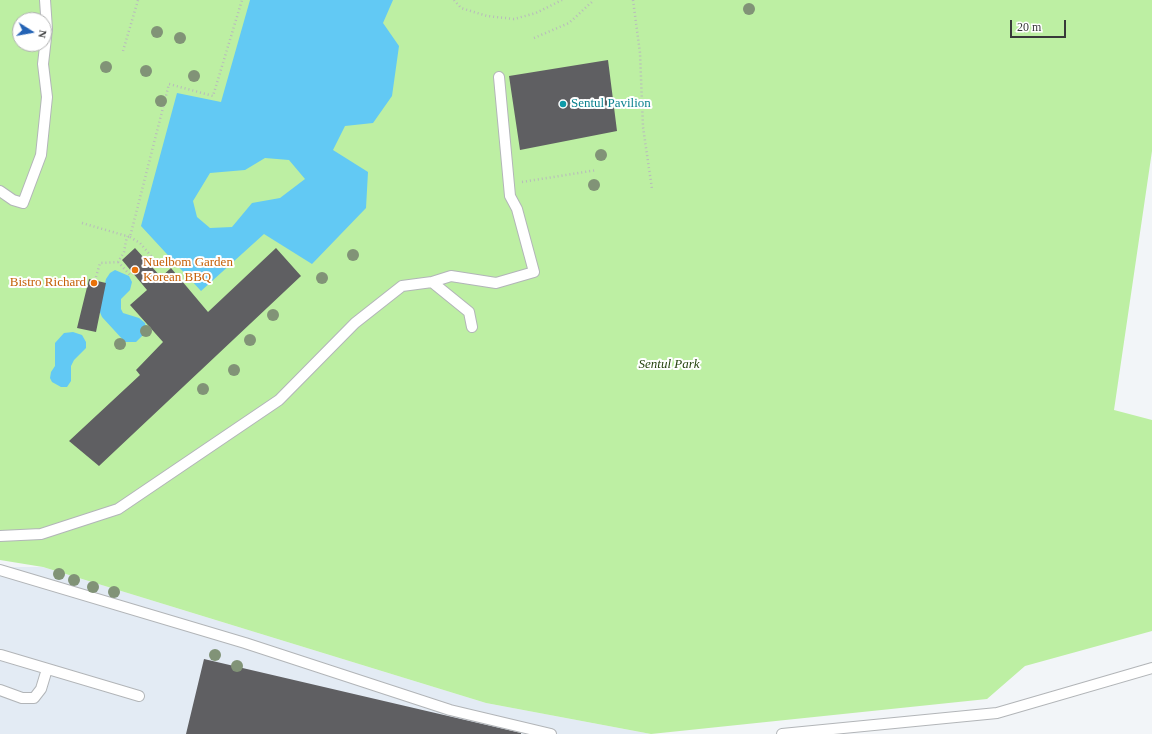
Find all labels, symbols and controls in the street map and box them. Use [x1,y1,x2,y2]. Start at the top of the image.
north arrow [12,12,52,52]
scale bar [1012,12,1068,38]
text: 20 m [1017,20,1041,34]
text: N [36,29,49,39]
place label: Sentul Pavilion [571,96,651,112]
marker: Sentul Pavilion [558,99,568,109]
place label: Nuelbom Garden Korean BBQ [143,255,233,286]
marker: Nuelbom Garden Korean BBQ [130,265,140,275]
place label: Bistro Richard [10,275,86,291]
marker: Bistro Richard [89,278,99,288]
park label: Sentul Park [638,357,700,373]

